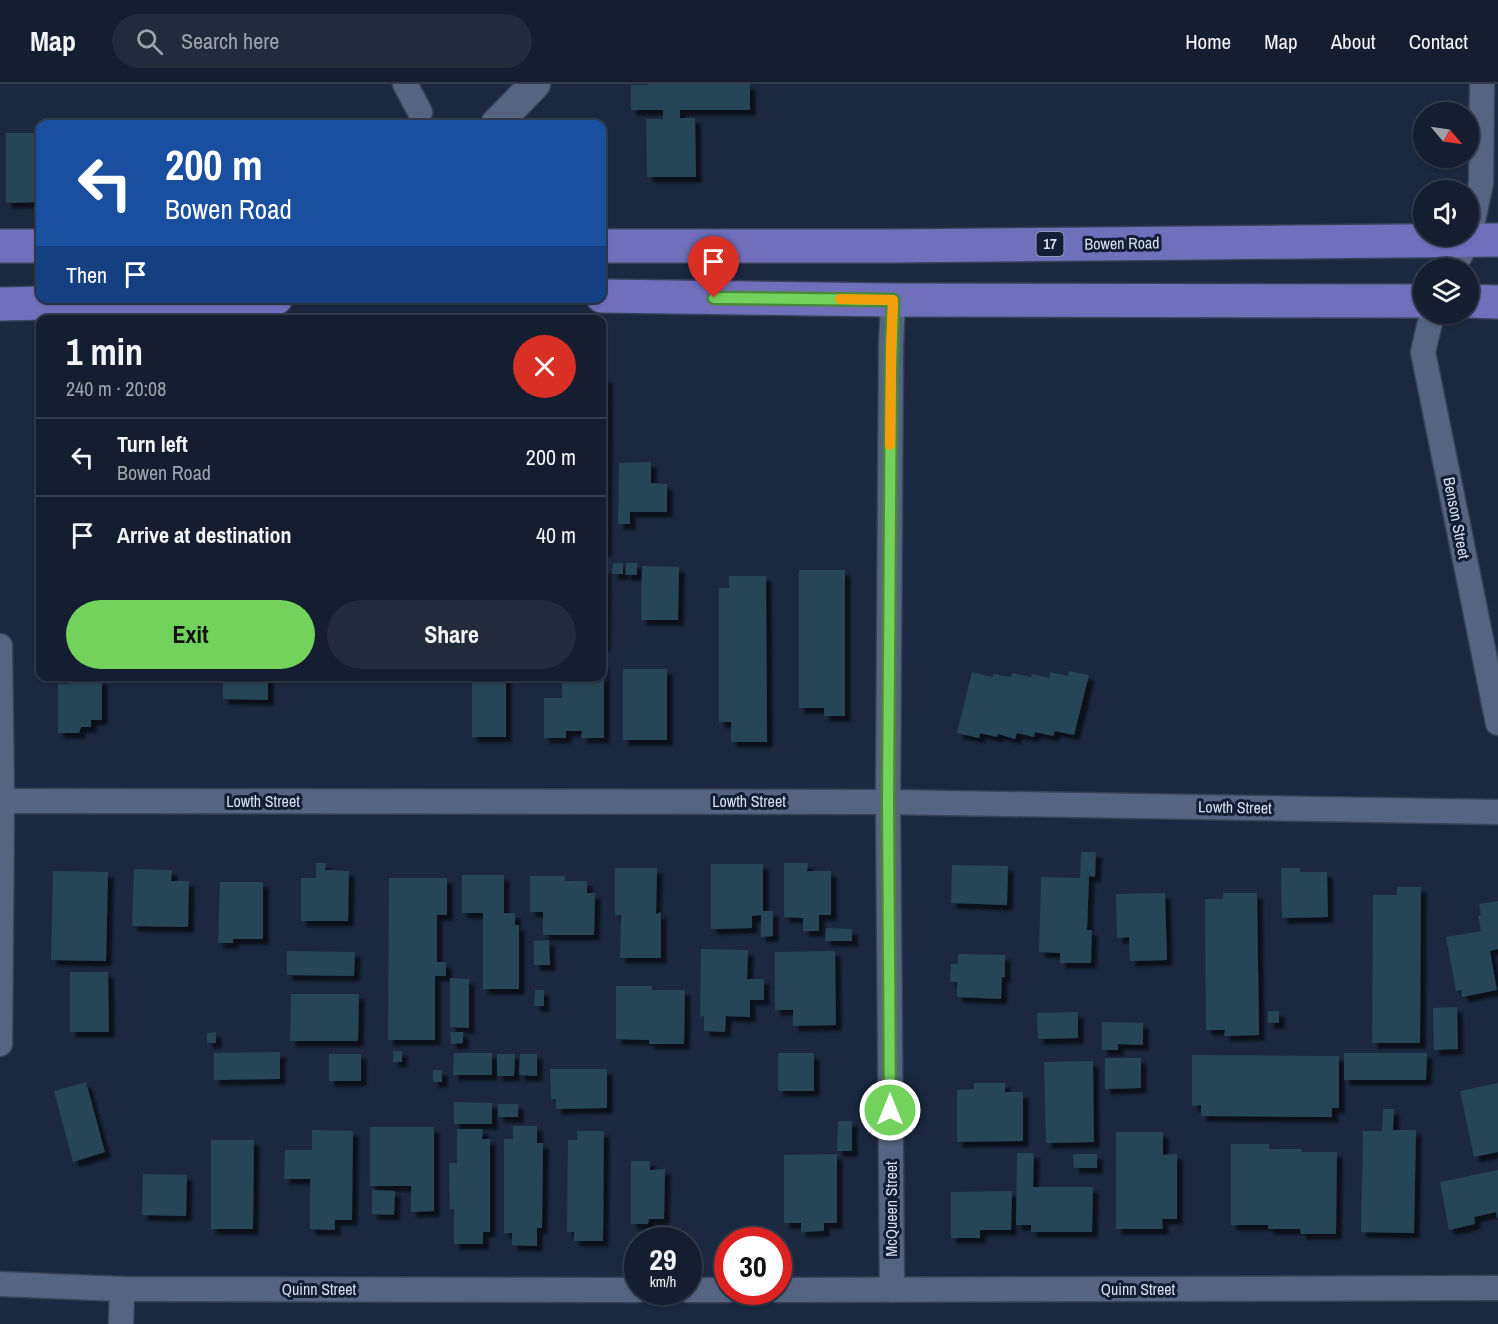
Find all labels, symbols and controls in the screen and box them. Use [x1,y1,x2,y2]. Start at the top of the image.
search box [112,14,532,68]
text: Map [30,22,76,60]
icon: search [133,25,166,58]
text: Search here [181,26,279,56]
text: Home [1185,27,1231,56]
text: Map [1264,27,1298,56]
text: About [1331,27,1376,56]
text: Contact [1409,27,1468,56]
north arrow [1413,102,1479,168]
map controls [1413,102,1479,324]
text: 200 m [165,137,263,193]
icon: left [66,144,144,222]
button: sound [1413,180,1479,246]
text: Bowen Road [165,191,292,227]
street label: Bowen Road [1084,231,1160,255]
road number: 17 [1036,232,1064,256]
pin [688,236,739,298]
icon: arrive [697,245,730,278]
icon: arrive [119,258,152,291]
button: layers [1413,258,1479,324]
text: Then [66,260,107,290]
text: 1 min [66,328,143,376]
button: close [513,335,576,398]
text: 240 m · 20:08 [66,375,166,402]
text: Turn left [117,429,188,459]
icon: left [66,441,99,474]
text: 200 m [526,442,576,472]
text: Bowen Road [117,459,211,486]
street label: Benson Street [1438,475,1476,561]
icon: arrive [66,519,99,552]
text: Arrive at destination [117,520,291,550]
text: 40 m [536,520,576,550]
button: Exit [66,600,315,669]
button: Share [327,600,576,669]
street label: Lowth Street [226,790,300,812]
street label: Lowth Street [712,790,786,812]
street label: Lowth Street [1198,795,1272,819]
position arrow [858,1078,922,1142]
street label: McQueen Street [880,1161,902,1257]
speed limit sign: 30 [714,1227,792,1305]
text: 29 [649,1239,677,1279]
text: km/h [650,1271,676,1292]
street label: Quinn Street [282,1278,357,1300]
street label: Quinn Street [1101,1278,1176,1300]

